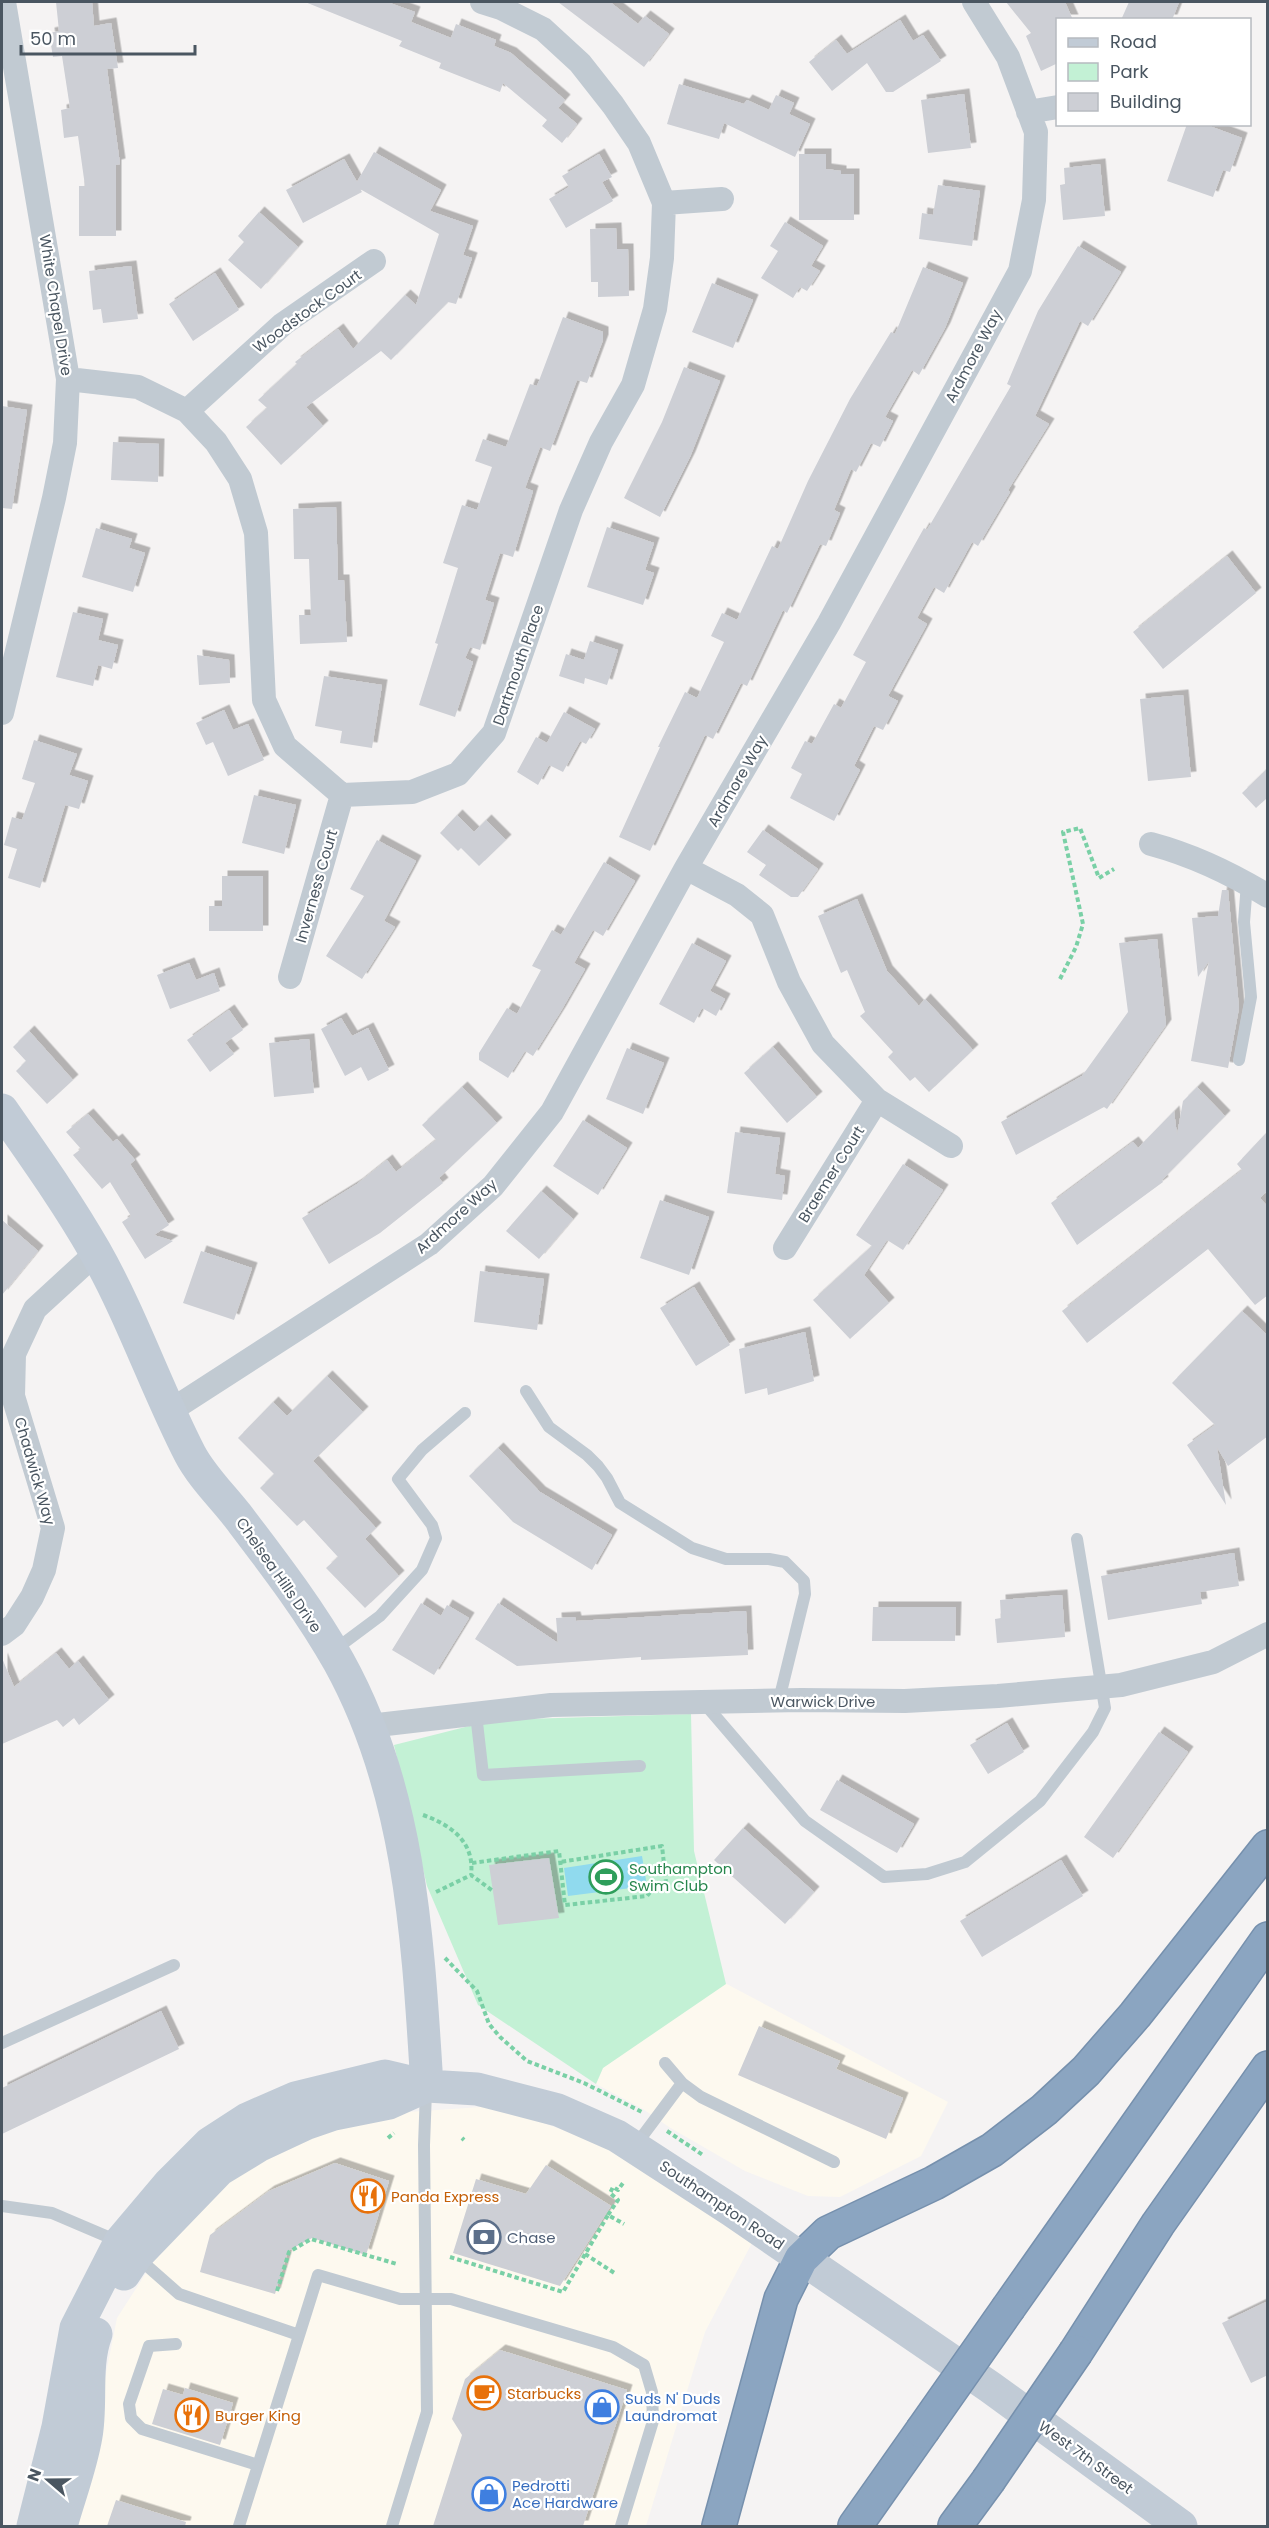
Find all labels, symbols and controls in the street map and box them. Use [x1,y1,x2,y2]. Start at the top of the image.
scale bar [21,18,195,56]
legend [1056,18,1251,126]
text: 50 m [30,26,76,51]
text: Road [1110,29,1157,54]
text: Park [1110,59,1149,84]
text: Building [1110,89,1182,114]
street label: White Chapel Drive [34,233,78,377]
street label: Woodstock Court [248,264,366,358]
street label: Ardmore Way [940,305,1007,406]
street label: Dartmouth Place [487,602,549,728]
street label: Ardmore Way [702,731,772,831]
street label: Inverness Court [290,827,342,945]
street label: Braemer Court [793,1122,869,1226]
street label: Ardmore Way [411,1173,502,1258]
street label: Chadwick Way [10,1415,61,1528]
street label: Chelsea Hills Drive [231,1513,327,1637]
street label: Warwick Drive [771,1691,875,1712]
place label: Southampton Swim Club [629,1858,732,1896]
sports icon: Southampton Swim Club [588,1859,624,1895]
street label: Southampton Road [655,2155,789,2255]
restaurant icon: Panda Express [350,2178,386,2214]
place label: Panda Express [391,2186,499,2207]
bank icon: Chase [466,2219,502,2255]
place label: Chase [507,2227,555,2248]
cafe icon: Starbucks [466,2375,502,2411]
place label: Starbucks [507,2383,582,2404]
place label: Suds N' Duds Laundromat [625,2388,721,2426]
shop icon: Suds N' Duds Laundromat [584,2389,620,2425]
restaurant icon: Burger King [174,2397,210,2433]
place label: Burger King [215,2405,301,2426]
street label: West 7th Street [1034,2415,1138,2499]
north arrow [18,2450,78,2510]
text: N [22,2465,47,2485]
place label: Pedrotti Ace Hardware [512,2475,618,2513]
shop icon: Pedrotti Ace Hardware [471,2476,507,2512]

